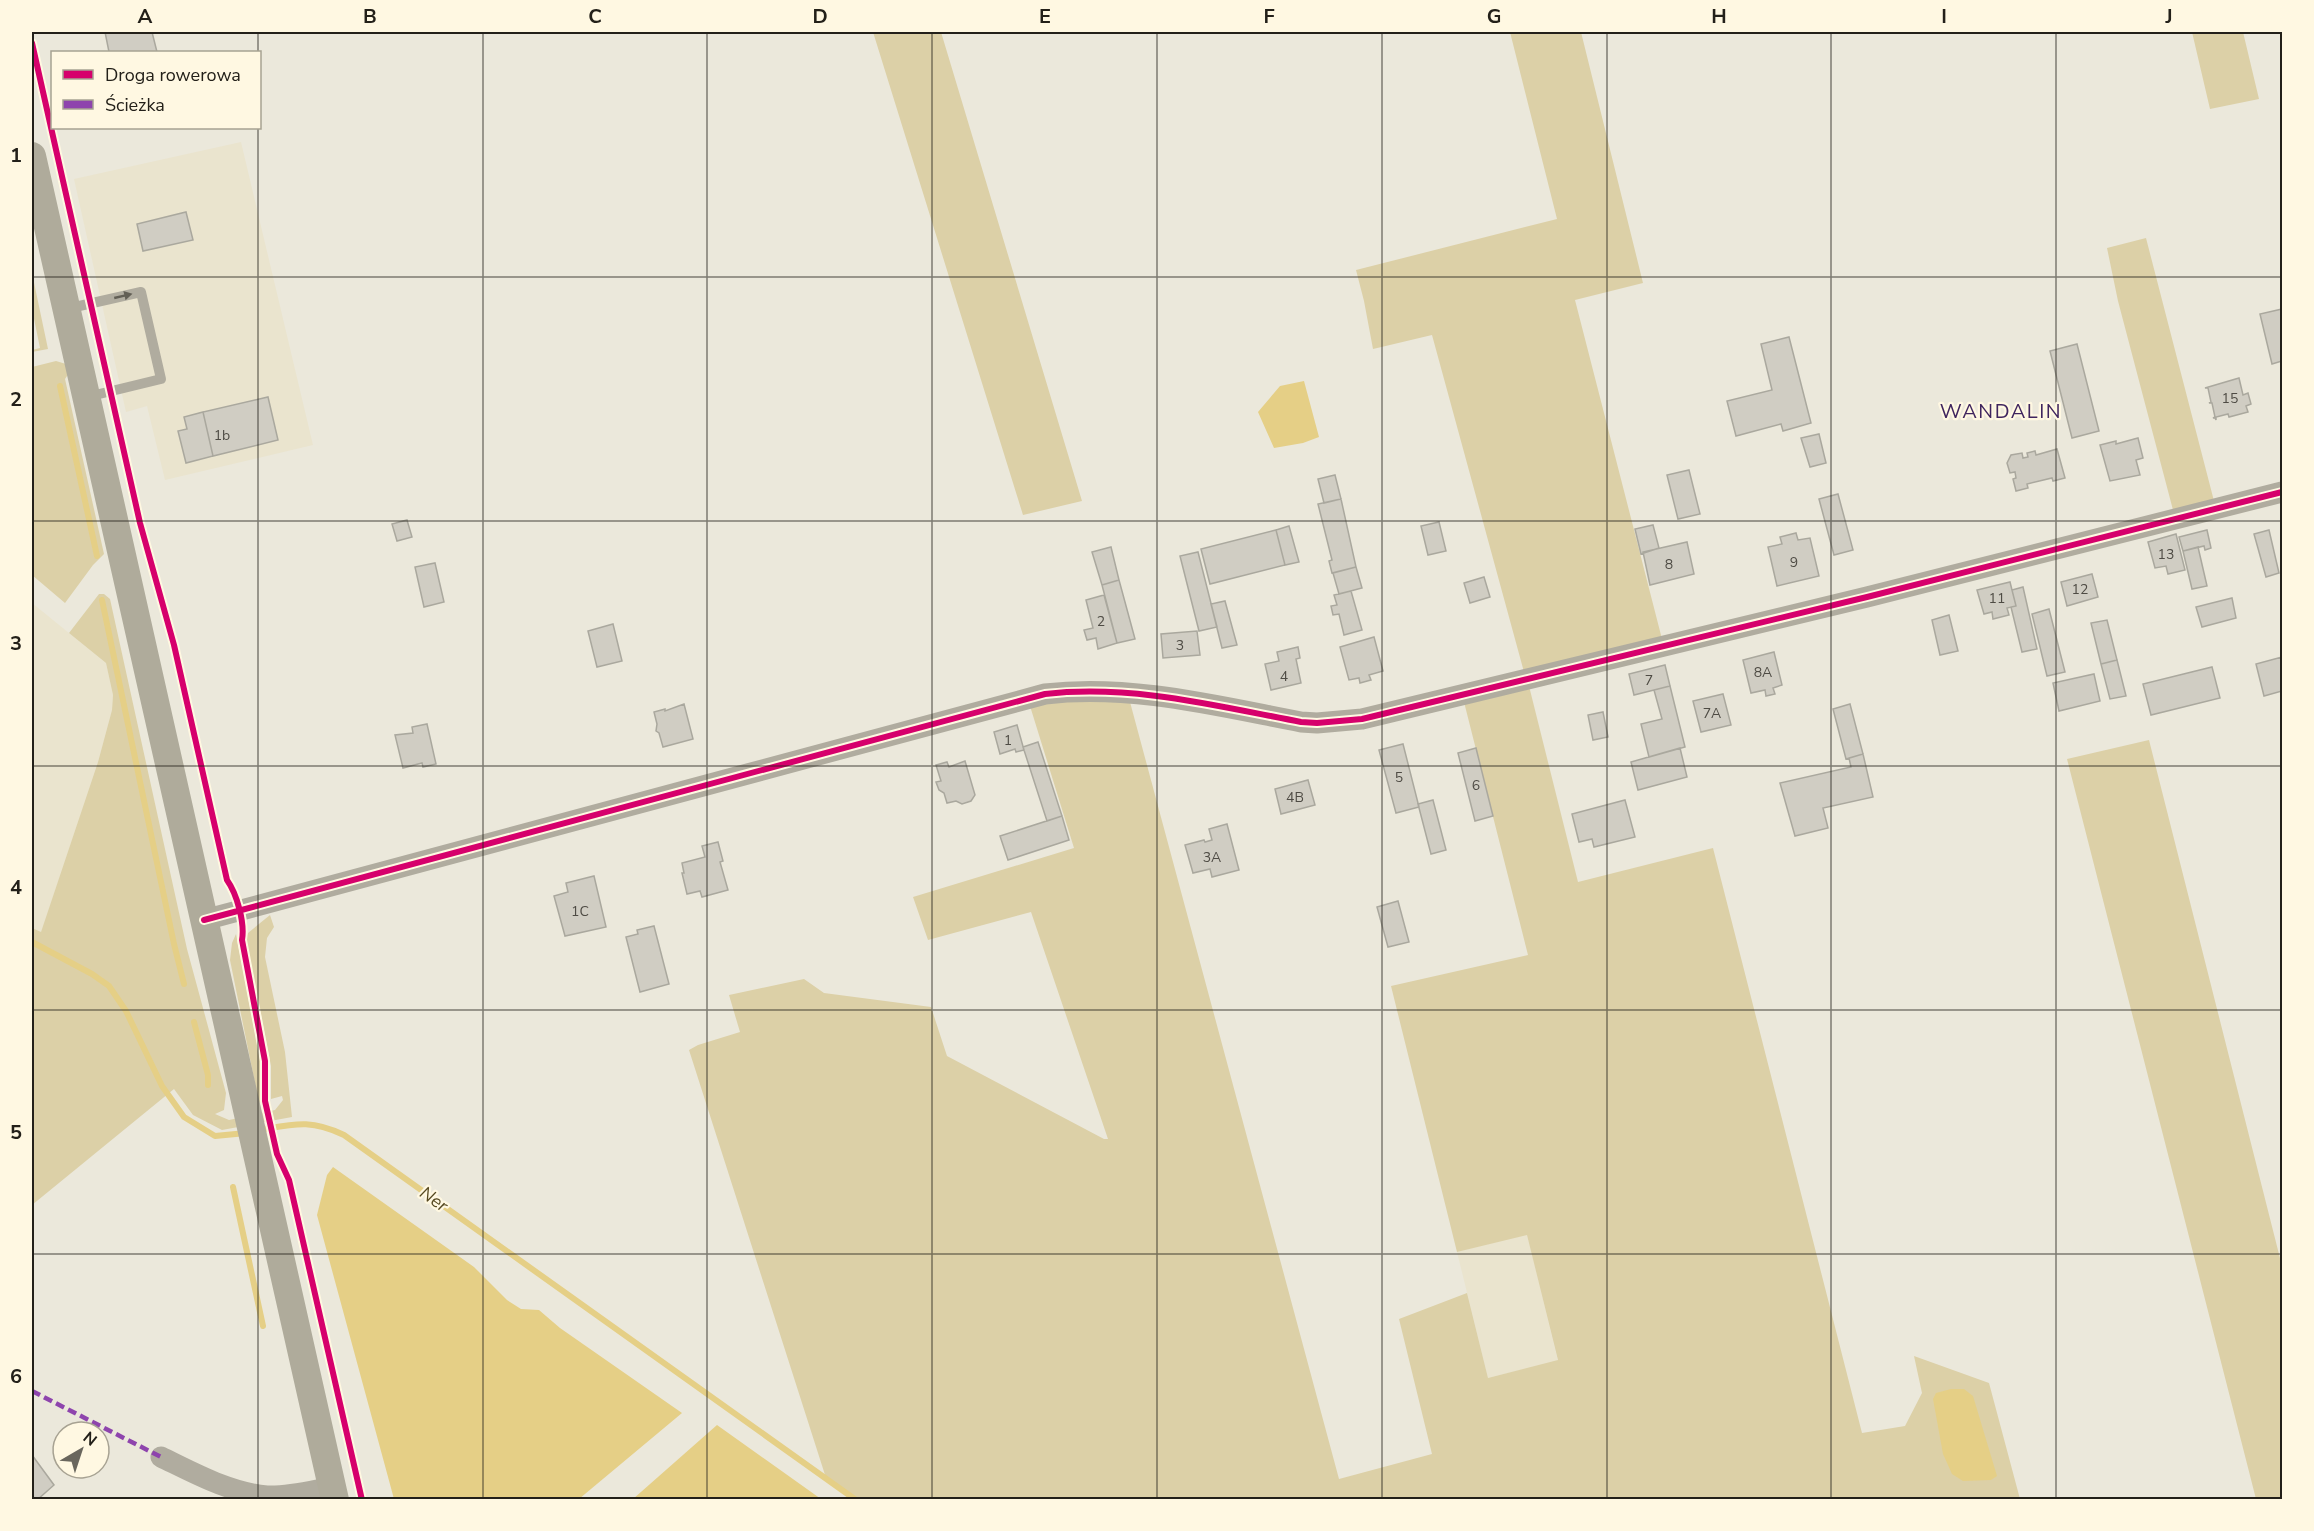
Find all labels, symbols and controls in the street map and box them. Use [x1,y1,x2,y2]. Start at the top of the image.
text: A [138,3,153,30]
text: B [363,3,377,30]
text: C [588,3,602,30]
text: D [812,3,828,30]
text: E [1039,3,1051,30]
text: F [1263,3,1275,30]
text: G [1487,3,1501,30]
text: H [1711,3,1727,30]
text: I [1941,3,1947,30]
text: J [2164,3,2173,30]
legend [51,51,261,129]
text: Droga rowerowa [105,63,241,87]
text: Ścieżka [105,93,165,117]
text: 1 [10,142,22,169]
one-way arrow [114,290,132,300]
text: 2 [10,386,22,413]
house number: 15 [2222,389,2238,408]
district label: WANDALIN [1940,398,2062,425]
house number: 1b [214,426,230,445]
house number: 13 [2158,545,2174,564]
house number: 9 [1790,553,1798,572]
house number: 8 [1665,555,1673,574]
house number: 12 [2072,580,2088,599]
house number: 11 [1989,589,2005,608]
house number: 2 [1097,612,1105,631]
text: 3 [10,630,22,657]
house number: 3 [1176,636,1184,655]
house number: 8A [1754,663,1772,682]
house number: 4 [1280,667,1288,686]
house number: 7 [1645,671,1653,690]
house number: 7A [1703,704,1721,723]
house number: 1 [1004,731,1012,750]
house number: 5 [1395,768,1403,787]
house number: 6 [1472,776,1480,795]
house number: 4B [1286,788,1304,807]
house number: 3A [1203,848,1221,867]
text: 4 [10,874,22,901]
house number: 1C [571,902,589,921]
text: 5 [10,1119,22,1146]
water label: Ner [415,1181,453,1218]
text: 6 [10,1363,22,1390]
north arrow [51,1420,111,1480]
text: N [78,1427,101,1451]

